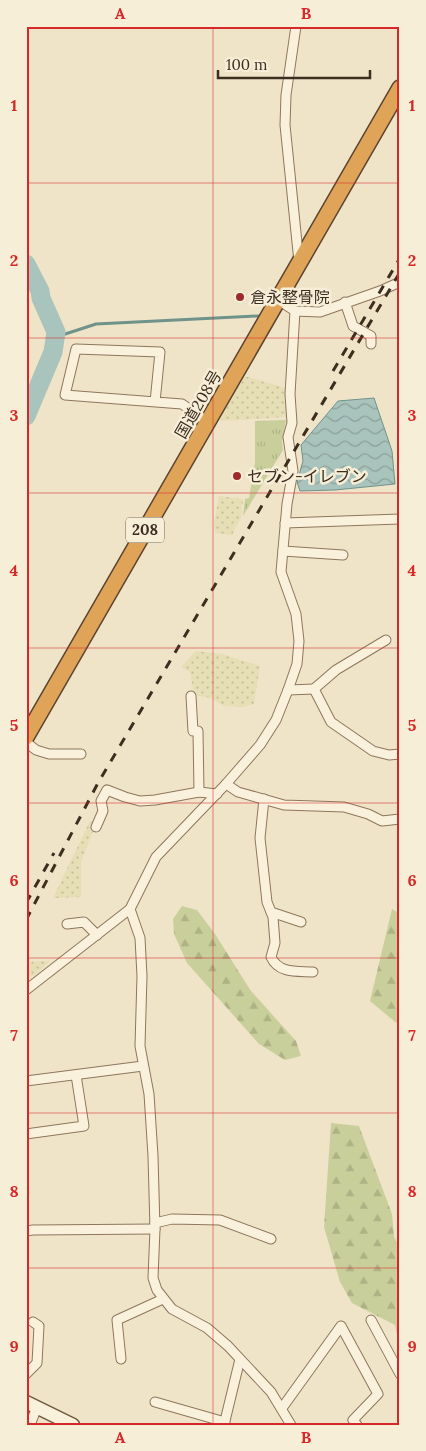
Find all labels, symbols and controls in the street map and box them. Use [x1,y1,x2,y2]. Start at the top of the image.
text: A [115,3,126,23]
text: B [301,3,312,23]
scale bar [218,48,371,80]
text: 100 m [226,55,267,74]
text: 1 [11,95,17,115]
text: 1 [409,95,415,115]
text: 2 [10,250,18,270]
text: 2 [408,250,416,270]
place label: 倉永整骨院 [250,287,330,307]
marker: 倉永整骨院 [234,291,246,303]
street label: 国道208号 [170,366,226,442]
text: 3 [10,405,19,425]
text: 3 [408,405,417,425]
place label: セブン-イレブン [247,466,367,486]
marker: セブン-イレブン [231,470,243,482]
road number: 208 [126,518,164,542]
text: 4 [10,560,19,580]
text: 4 [408,560,417,580]
text: 5 [10,715,19,735]
text: 5 [408,715,417,735]
text: 6 [9,870,19,890]
text: 6 [407,870,417,890]
text: 7 [10,1025,18,1045]
text: 7 [408,1025,416,1045]
text: 8 [9,1181,19,1201]
text: 8 [407,1181,417,1201]
text: 9 [9,1336,19,1356]
text: 9 [407,1336,417,1356]
text: A [115,1427,126,1447]
text: B [301,1427,312,1447]

